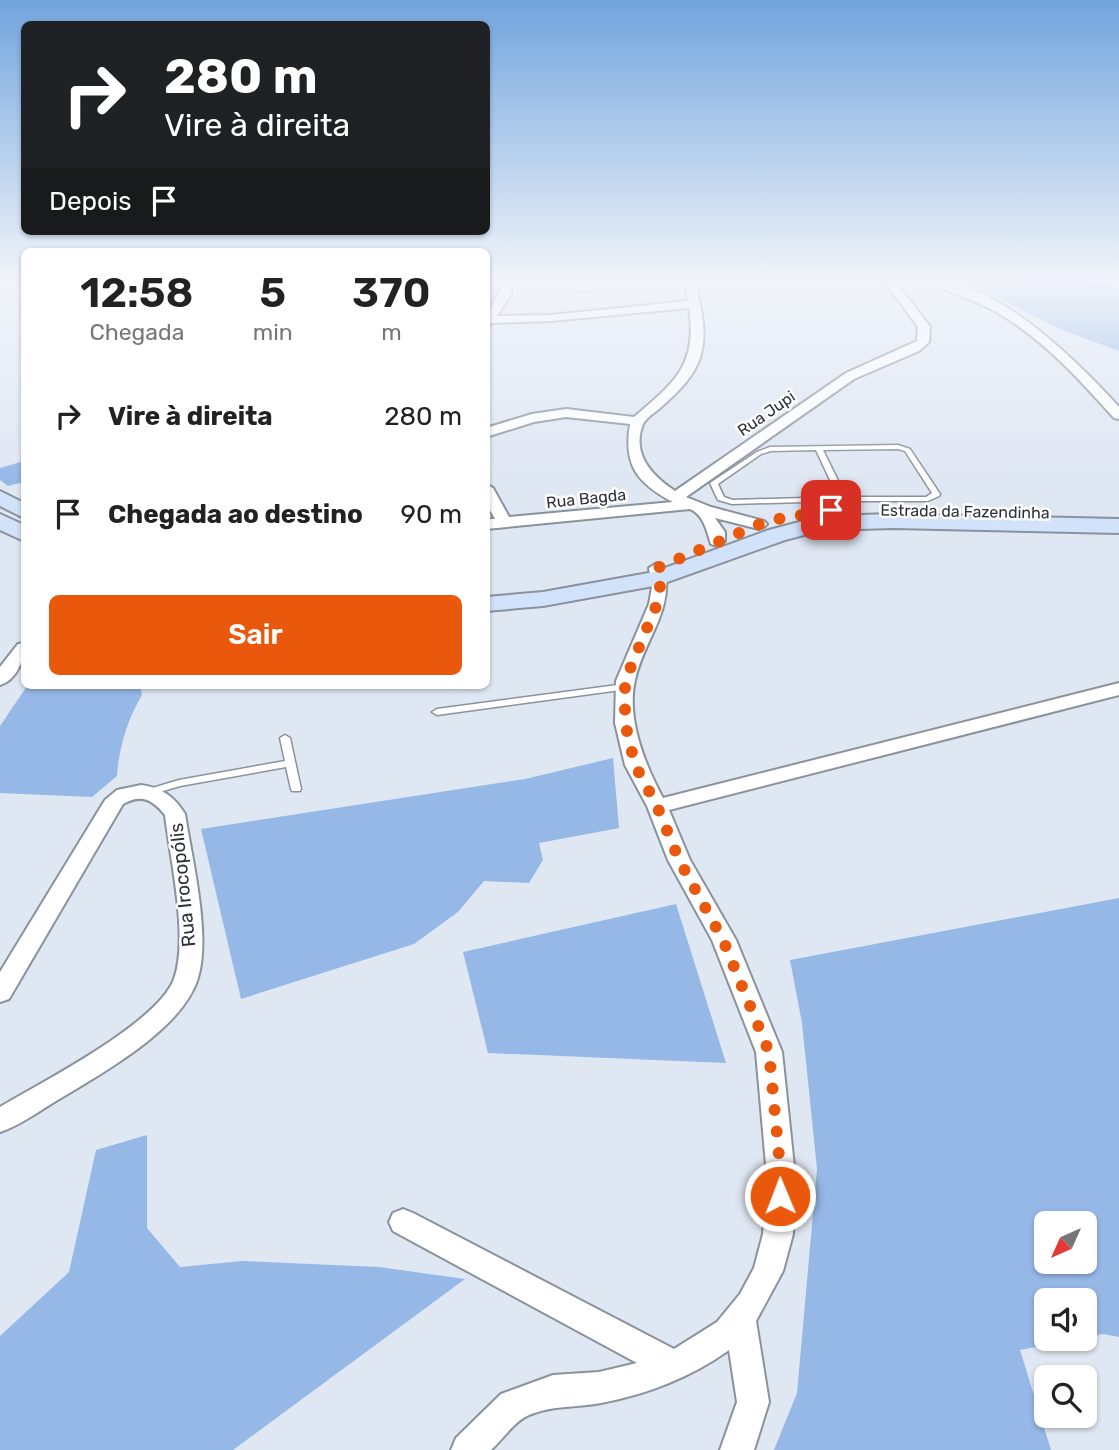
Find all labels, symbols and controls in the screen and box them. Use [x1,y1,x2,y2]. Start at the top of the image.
text: 280 m [164,47,318,105]
icon: right [49,49,140,140]
text: Vire à direita [164,106,350,144]
icon: arrive [145,182,183,220]
text: Depois [49,186,131,217]
text: 12:58 [80,268,193,318]
text: 5 [260,268,286,318]
text: 370 [352,268,431,318]
text: Chegada [89,318,184,346]
text: min [253,318,293,346]
text: m [381,318,402,346]
street label: Rua Jupi [734,387,799,440]
icon: right [49,397,87,435]
text: Vire à direita [108,401,273,432]
text: 280 m [384,401,462,432]
pin [801,480,861,540]
street label: Rua Bagda [545,485,627,512]
icon: arrive [812,491,850,529]
icon: arrive [49,495,87,533]
text: Chegada ao destino [108,499,363,530]
text: 90 m [401,499,462,530]
street label: Estrada da Fazendinha [880,501,1050,522]
button: Sair [49,595,462,675]
street label: Rua Irocopólis [165,822,200,948]
position arrow [743,1159,817,1233]
north arrow [1034,1211,1097,1274]
map controls [1034,1211,1097,1428]
button: sound [1034,1288,1097,1351]
button: search [1034,1365,1097,1428]

